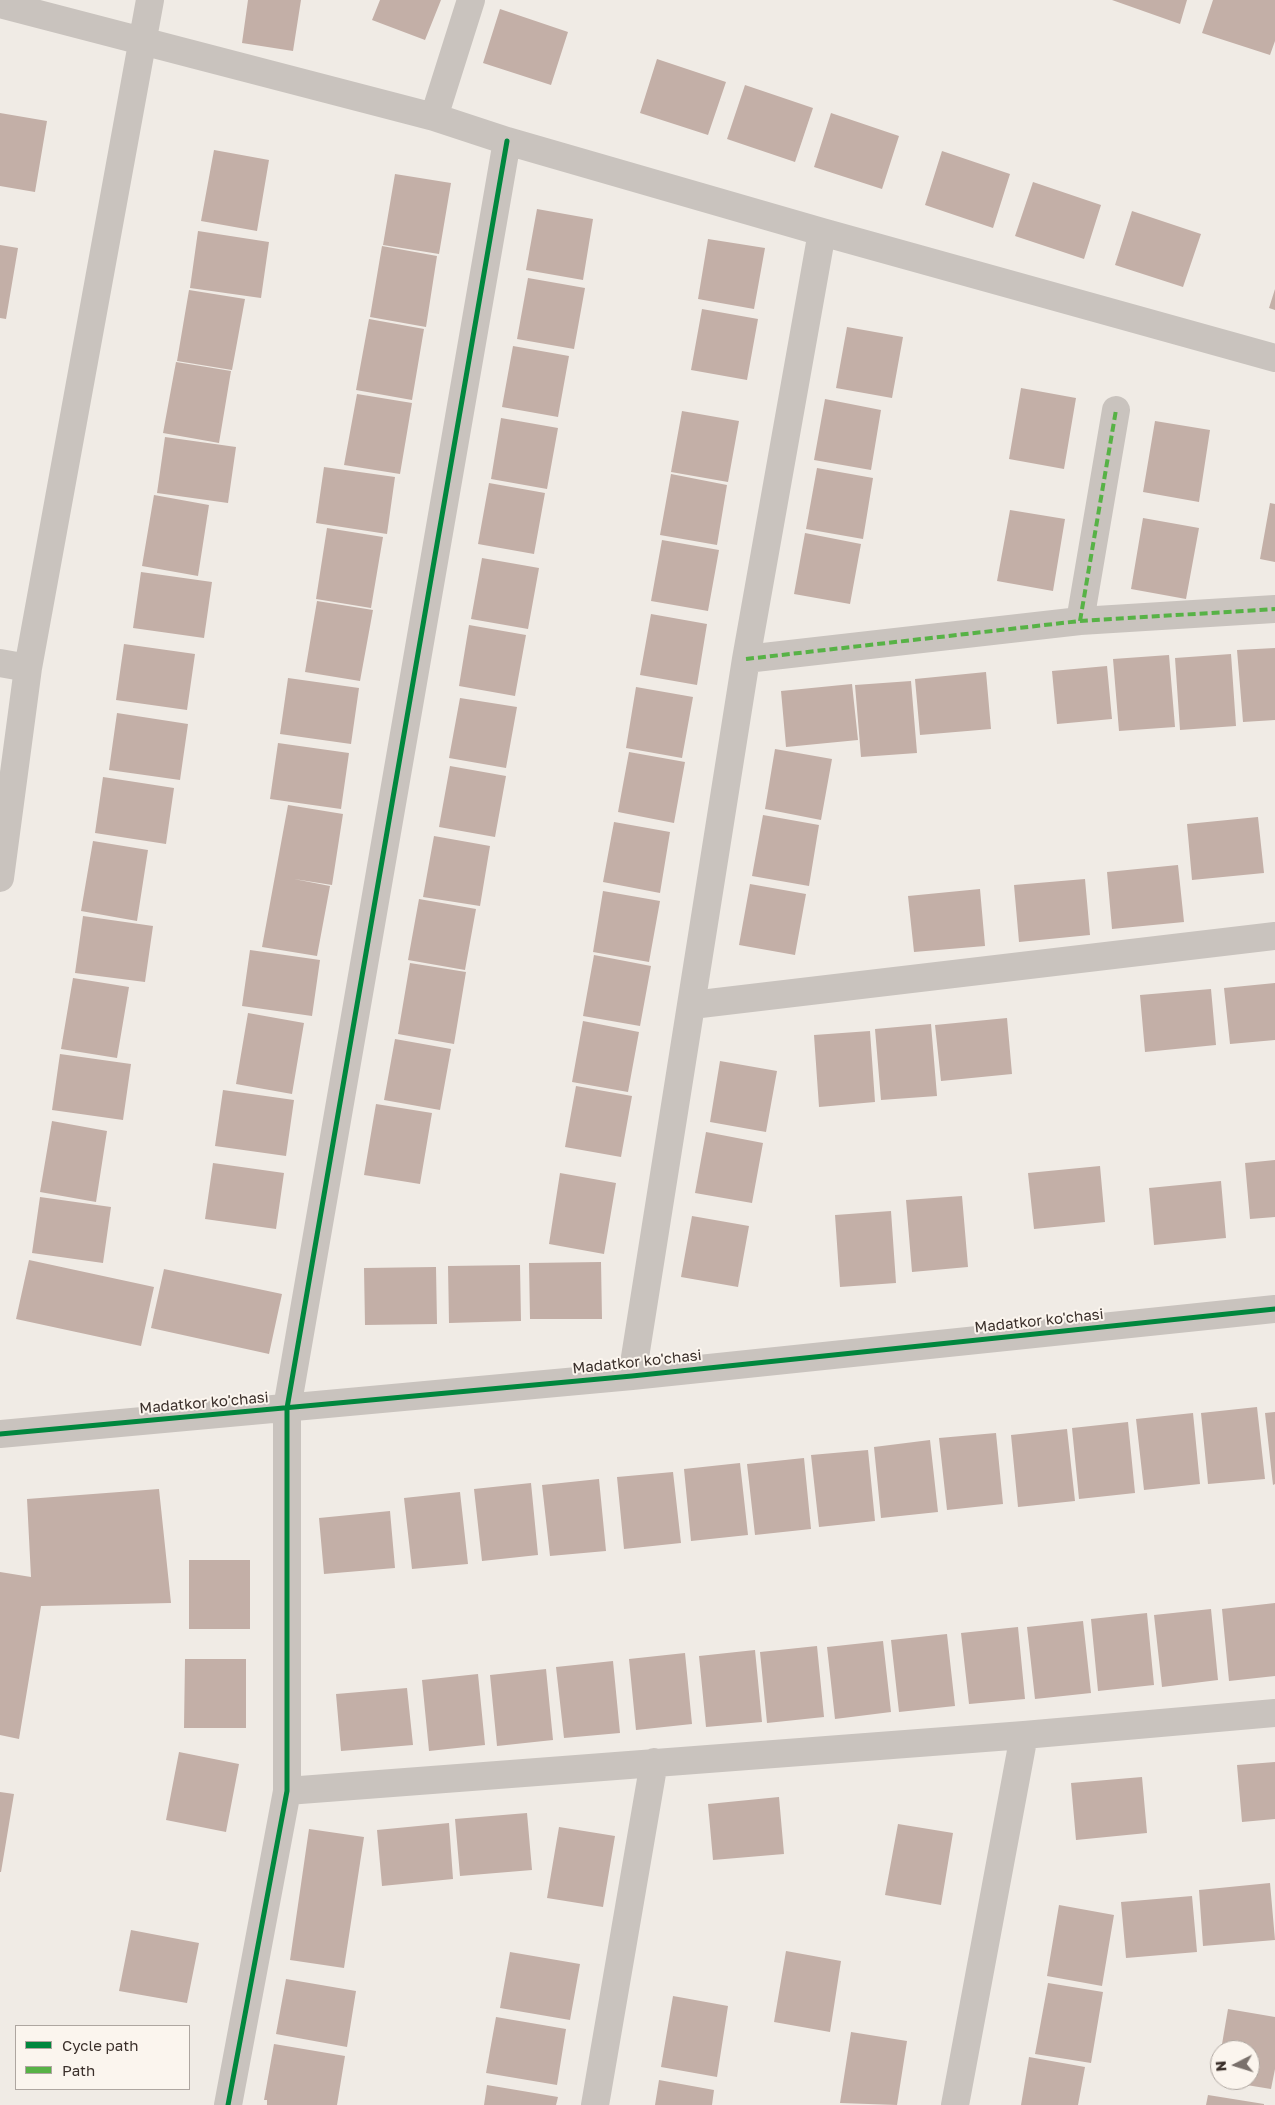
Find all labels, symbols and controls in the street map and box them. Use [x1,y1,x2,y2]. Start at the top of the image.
street label: Madatkor ko'chasi [974,1305,1104,1337]
street label: Madatkor ko'chasi [572,1346,702,1378]
street label: Madatkor ko'chasi [139,1388,269,1418]
legend [15,2025,190,2090]
text: Cycle path [62,2036,138,2054]
north arrow [1210,2040,1260,2090]
text: N [1212,2060,1229,2072]
text: Path [62,2061,95,2079]

